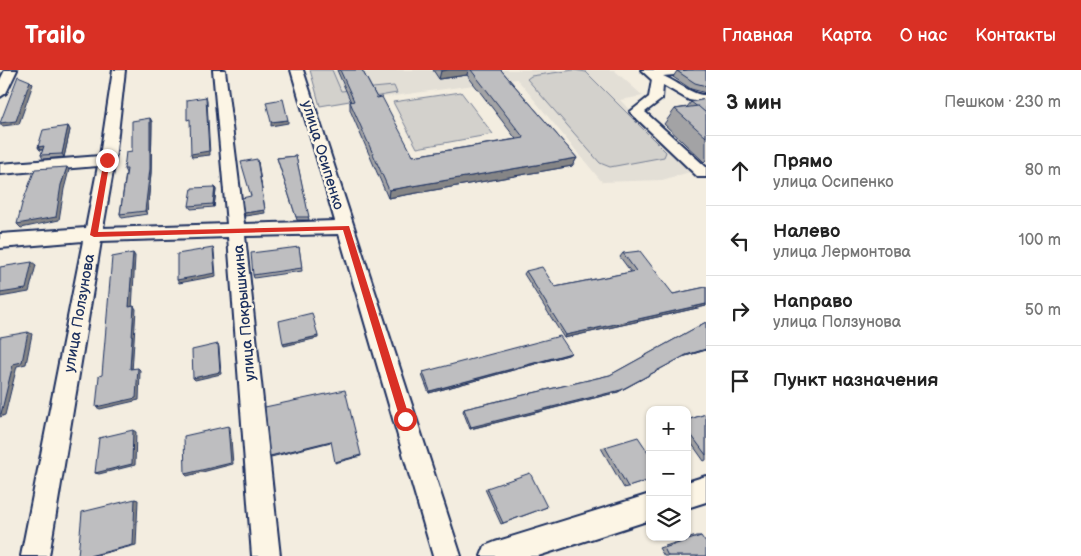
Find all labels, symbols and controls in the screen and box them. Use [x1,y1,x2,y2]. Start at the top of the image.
text: Trailo [25,21,85,50]
text: Главная [722,25,793,46]
text: Карта [821,25,872,46]
text: О нас [900,25,947,46]
text: Контакты [975,25,1056,46]
text: 3 мин [726,90,782,115]
text: Пешком · 230 m [944,93,1061,112]
street label: улица Осипенко [297,98,348,212]
route end [96,149,119,172]
text: Прямо [773,150,833,173]
icon: ahead [726,157,754,185]
text: 80 m [1025,161,1061,180]
text: улица Осипенко [773,173,894,192]
text: Налево [773,220,840,243]
icon: left [726,227,754,255]
text: 100 m [1018,231,1061,250]
text: улица Лермонтова [773,243,911,262]
street label: улица Покрышкина [229,244,260,382]
street label: улица Ползунова [60,252,99,374]
text: Направо [773,290,853,313]
icon: right [726,297,754,325]
text: 50 m [1025,301,1061,320]
text: улица Ползунова [773,313,901,332]
icon: arrive [726,367,754,395]
text: Пункт назначения [773,369,938,392]
map controls [646,406,691,541]
button: + [646,406,691,451]
route start [394,408,417,431]
button: − [646,451,691,496]
button: layers [646,496,691,541]

